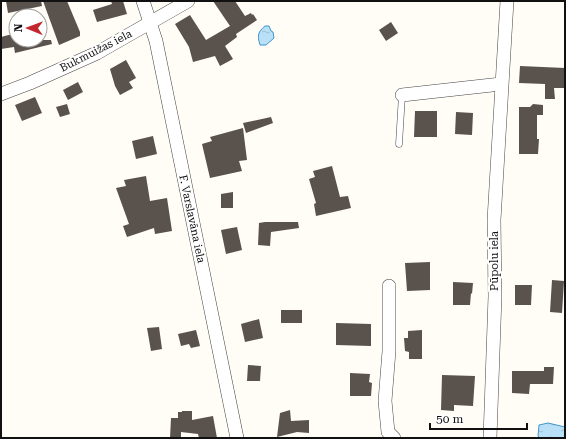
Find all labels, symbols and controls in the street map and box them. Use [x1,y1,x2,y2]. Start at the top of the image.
north arrow [8,8,48,48]
text: N [12,23,25,32]
street label: Bukmuižas iela [58,27,134,75]
street label: F. Varslavāna iela [176,174,208,264]
street label: Pūpolu iela [488,231,501,291]
scale bar [430,405,527,431]
text: 50 m [436,412,463,426]

